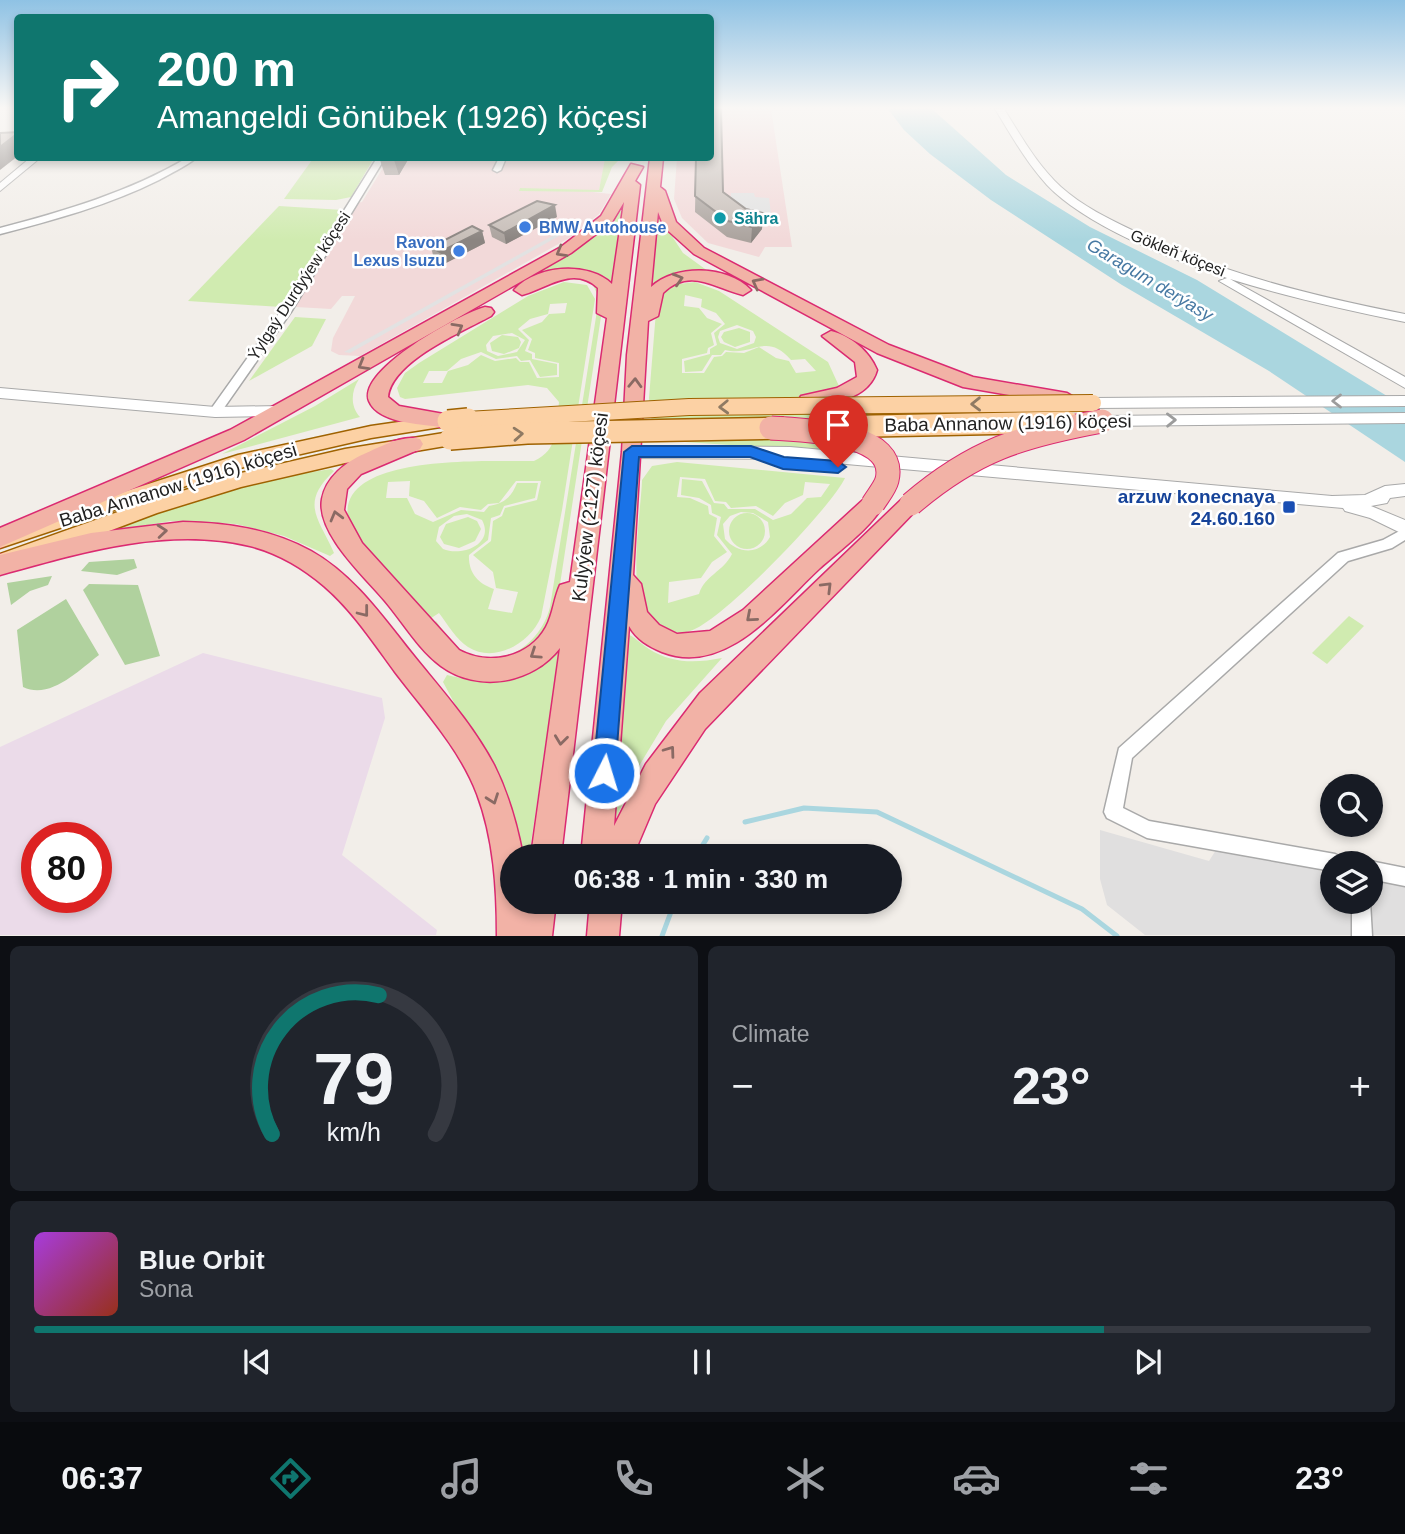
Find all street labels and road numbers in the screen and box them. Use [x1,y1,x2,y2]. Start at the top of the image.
street label: Ýylgaý Durdyýew köçesi [244,208,353,363]
street label: Gökleň köçesi [1128,226,1228,280]
street label: Baba Annanow (1916) köçesi [884,410,1132,436]
street label: Kulyýew (2127) köçesi [568,411,612,603]
street label: Baba Annanow (1916) köçesi [57,439,299,531]

